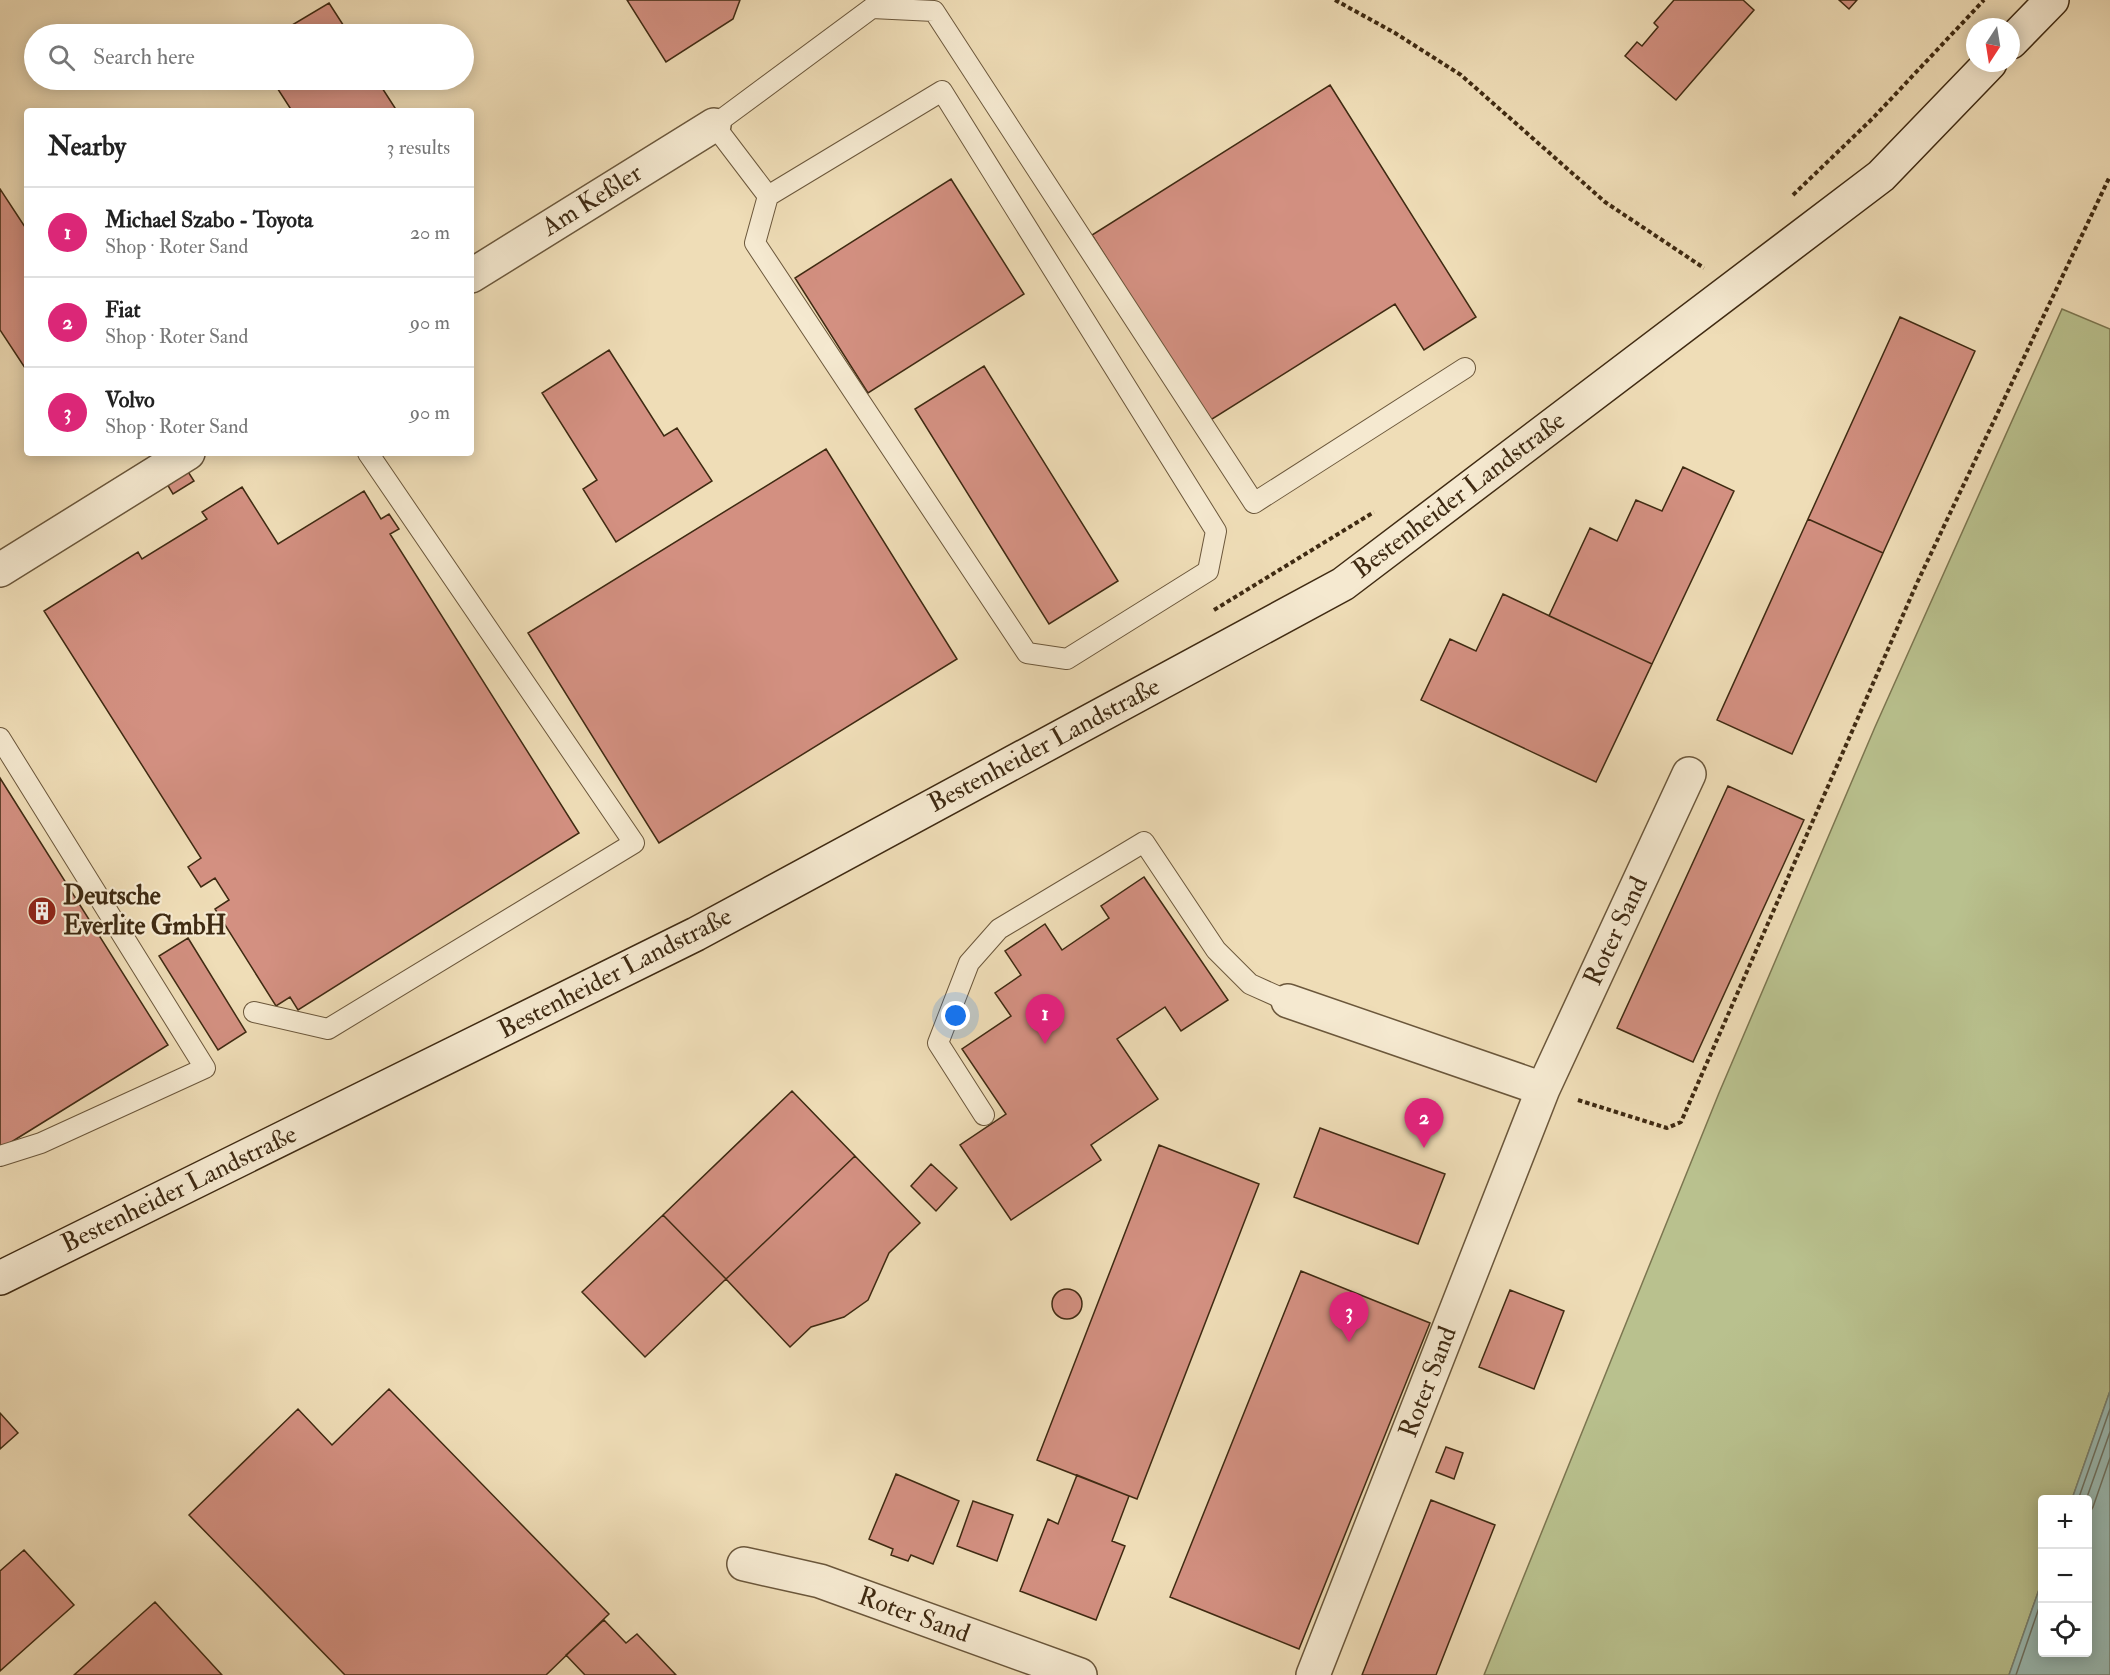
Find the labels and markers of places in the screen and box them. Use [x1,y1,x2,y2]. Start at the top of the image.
place label: Deutsche Everlite GmbH [63,880,226,942]
building icon: Deutsche Everlite GmbH [26,895,58,927]
pin: 1 [1026,994,1064,1044]
pin: 2 [1404,1098,1444,1148]
pin: 3 [1330,1292,1368,1342]

